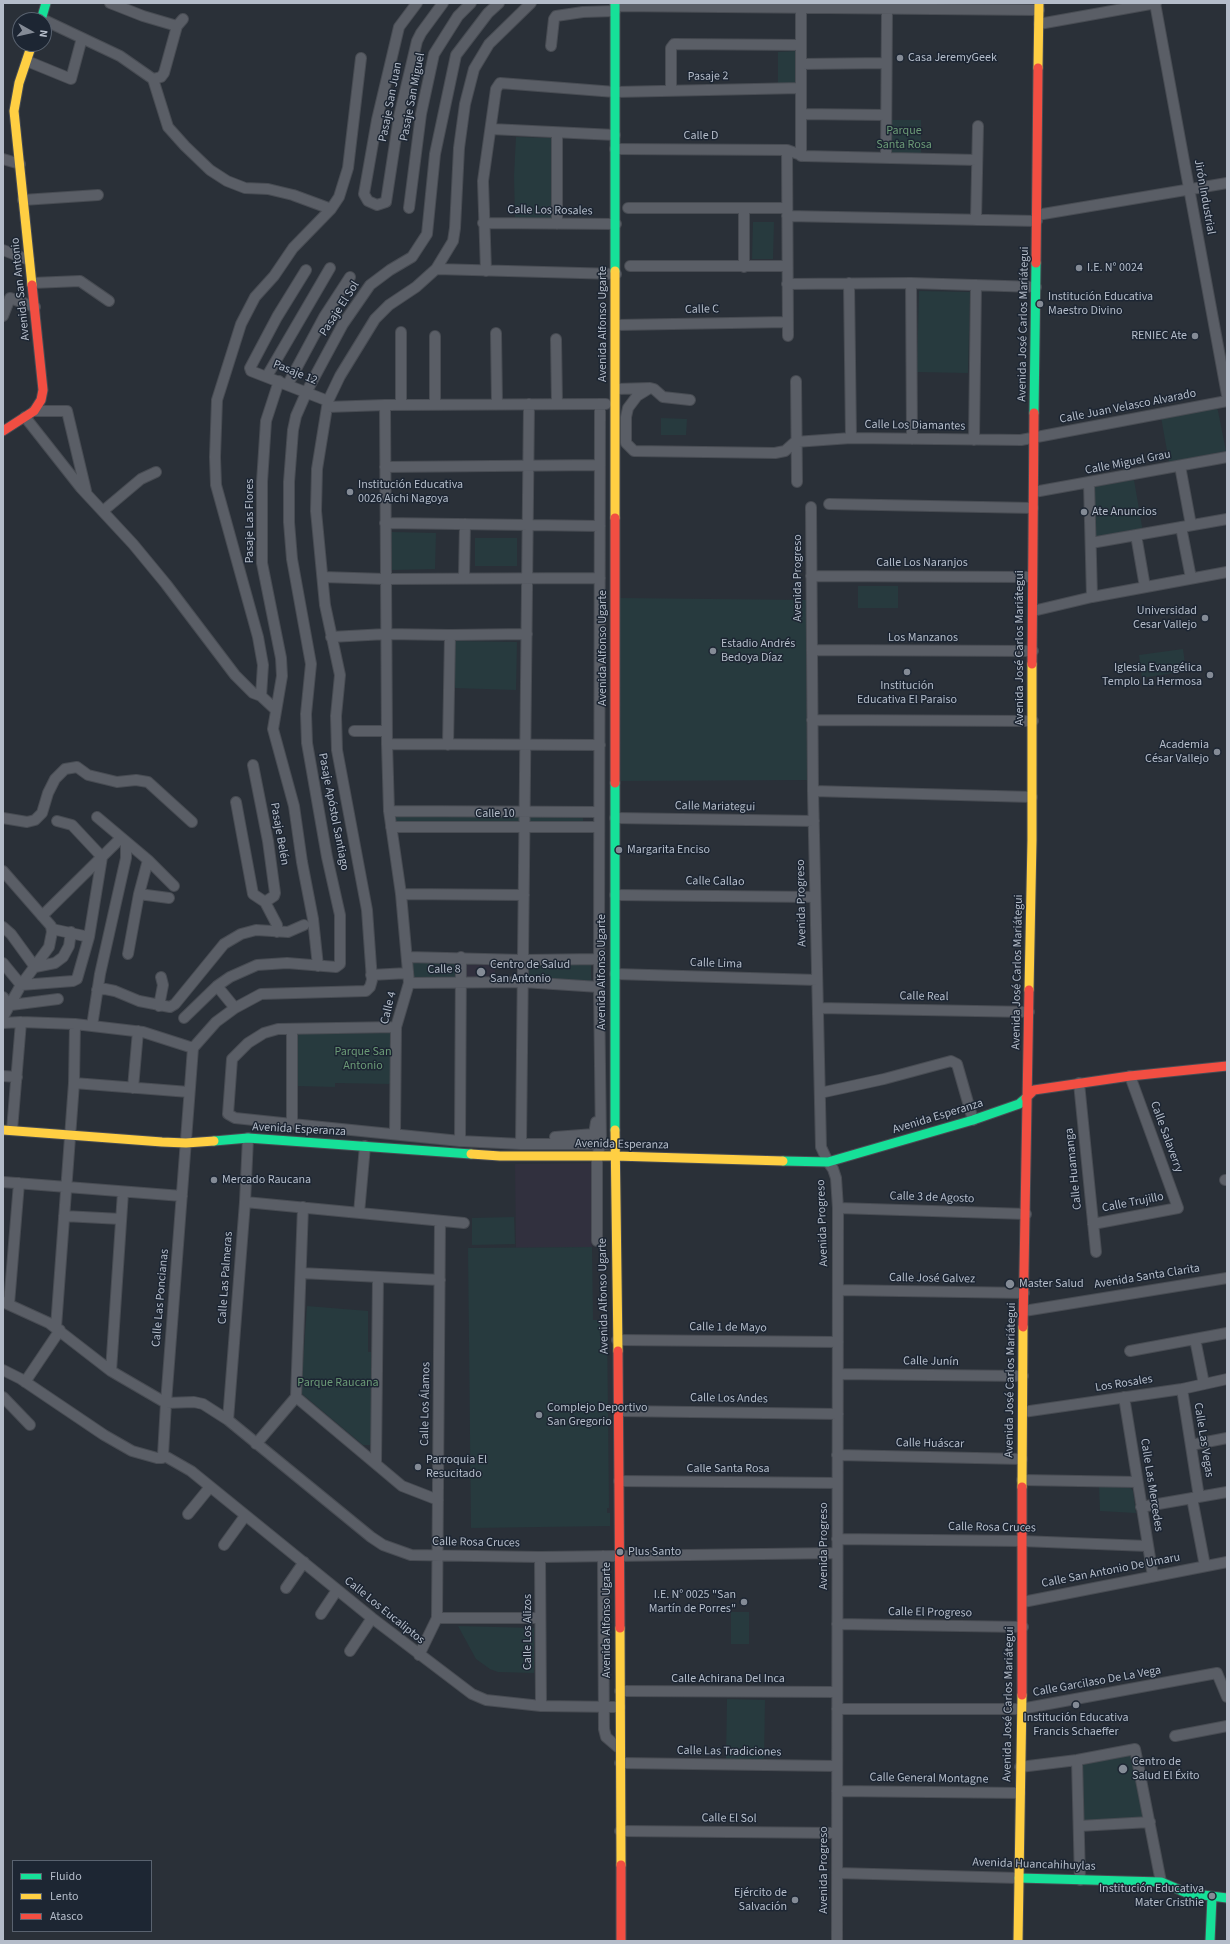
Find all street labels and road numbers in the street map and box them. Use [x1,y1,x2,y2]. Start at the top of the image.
street label: Pasaje San Miguel [397,52,429,142]
street label: Pasaje San Juan [376,61,406,143]
street label: Pasaje 2 [688,69,728,85]
street label: Calle D [684,129,718,143]
street label: Jirón Industrial [1190,158,1218,236]
street label: Calle Los Rosales [507,203,593,219]
street label: Avenida San Antonio [8,237,34,341]
street label: Avenida José Carlos Mariátegui [1015,246,1033,402]
street label: Avenida Alfonso Ugarte [596,266,610,382]
street label: Pasaje El Sol [317,279,363,339]
street label: Calle C [685,303,719,317]
street label: Pasaje 12 [271,358,319,388]
street label: Calle Juan Velasco Alvarado [1058,387,1198,427]
street label: Calle Los Diamantes [864,418,966,434]
street label: Calle Miguel Grau [1084,448,1172,478]
street label: Pasaje Las Flores [243,479,257,563]
street label: Avenida Progreso [791,534,805,622]
street label: Calle Los Naranjos [876,556,968,570]
street label: Avenida José Carlos Mariátegui [1013,570,1027,726]
street label: Avenida Alfonso Ugarte [596,590,610,706]
street label: Los Manzanos [888,631,958,645]
street label: Pasaje Apóstol Santiago [315,752,351,872]
street label: Calle Mariategui [675,799,755,815]
street label: Pasaje Belén [266,802,292,866]
street label: Calle 10 [475,807,515,821]
street label: Avenida Progreso [794,859,810,947]
street label: Calle Callao [685,874,745,890]
street label: Avenida José Carlos Mariátegui [1009,894,1027,1050]
street label: Avenida Alfonso Ugarte [595,914,609,1030]
street label: Calle Lima [690,956,742,972]
street label: Calle 8 [427,963,461,977]
street label: Calle Real [899,989,949,1005]
street label: Calle 4 [378,990,400,1026]
street label: Avenida Esperanza [891,1096,985,1138]
street label: Calle Salaverry [1146,1099,1186,1175]
street label: Avenida Esperanza [252,1120,346,1140]
street label: Calle Huamanga [1063,1127,1085,1211]
street label: Avenida Esperanza [575,1137,669,1153]
street label: Avenida Progreso [814,1179,832,1267]
street label: Calle 3 de Agosto [889,1189,975,1207]
street label: Calle Trujillo [1101,1190,1165,1216]
street label: Calle Las Palmeras [216,1231,236,1325]
street label: Avenida Alfonso Ugarte [596,1238,612,1354]
street label: Calle Las Poncianas [150,1248,172,1348]
street label: Avenida Santa Clarita [1093,1262,1201,1292]
street label: Calle José Galvez [889,1271,975,1287]
street label: Avenida José Carlos Mariátegui [1002,1302,1020,1458]
street label: Calle 1 de Mayo [689,1320,767,1336]
street label: Calle Junín [903,1354,959,1370]
street label: Calle Los Álamos [418,1362,434,1446]
street label: Los Rosales [1094,1372,1154,1396]
street label: Calle Los Andes [690,1391,768,1407]
street label: Calle Las Vegas [1190,1402,1216,1478]
street label: Calle Huáscar [896,1436,964,1452]
street label: Calle Las Mercedes [1137,1437,1165,1533]
street label: Calle Santa Rosa [687,1462,769,1476]
street label: Avenida Progreso [817,1502,831,1590]
street label: Calle Rosa Cruces [948,1520,1036,1536]
street label: Calle Rosa Cruces [432,1535,520,1551]
street label: Calle San Antonio De Umaru [1040,1550,1182,1592]
street label: Avenida Alfonso Ugarte [600,1562,614,1678]
street label: Calle Los Eucaliptos [341,1574,427,1648]
street label: Calle Los Alizos [521,1594,535,1670]
street label: Calle El Progreso [888,1605,972,1621]
street label: Avenida José Carlos Mariátegui [1000,1626,1018,1782]
street label: Calle Garcilaso De La Vega [1032,1664,1162,1700]
street label: Calle Achirana Del Inca [671,1672,785,1686]
street label: Calle Las Tradiciones [677,1744,781,1760]
street label: Calle General Montagne [869,1771,989,1787]
street label: Calle El Sol [701,1811,757,1827]
street label: Avenida Progreso [817,1826,831,1914]
street label: Avenida Huancahihuylas [972,1856,1096,1874]

